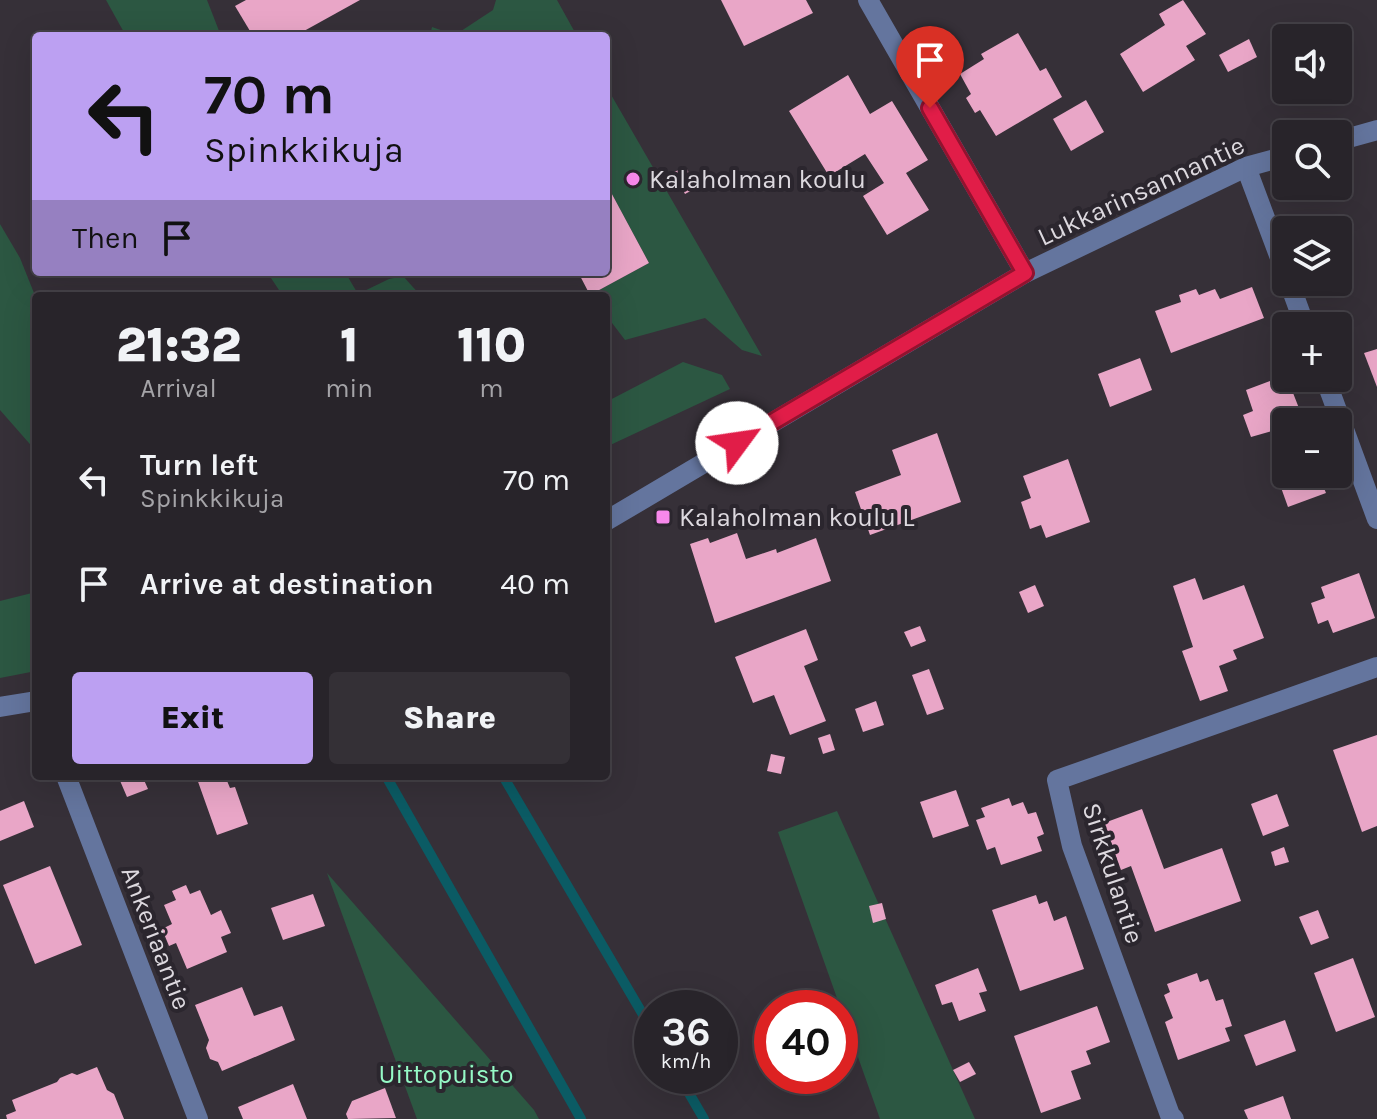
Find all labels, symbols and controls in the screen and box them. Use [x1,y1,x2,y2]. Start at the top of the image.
map controls [1272,24,1352,488]
button: sound [1272,24,1352,104]
pin [896,26,964,108]
icon: arrive [908,38,952,82]
text: 70 m [204,62,335,127]
icon: left [72,64,176,168]
button: search [1272,120,1352,200]
text: Spinkkikuja [204,129,404,171]
street label: Lukkarinsannantie [1033,129,1249,253]
place label: Kalaholman koulu [649,164,866,195]
marker: Kalaholman koulu [624,170,642,188]
icon: arrive [155,216,199,260]
button: layers [1272,216,1352,296]
text: Then [72,220,139,256]
button: + [1272,312,1352,392]
text: 21:32 [116,317,241,373]
text: 1 [340,317,358,373]
text: 110 [457,317,526,373]
text: Arrival [141,373,217,404]
text: min [325,373,373,404]
text: m [479,373,504,404]
position arrow [695,401,779,485]
button: − [1272,408,1352,488]
text: Turn left [140,447,258,483]
icon: left [72,458,116,502]
text: 70 m [503,462,570,498]
text: Spinkkikuja [140,483,284,514]
place label: Kalaholman koulu L [679,502,914,533]
marker: Kalaholman koulu L [654,508,672,526]
icon: arrive [72,562,116,606]
text: Arrive at destination [140,566,434,602]
text: 40 m [500,566,570,602]
button: Exit [72,672,313,764]
button: Share [329,672,570,764]
street label: Sirkkulantie [1076,799,1150,947]
street label: Ankeriaantie [114,862,198,1014]
speed limit sign: 40 [754,990,858,1094]
text: 36 [661,1008,711,1055]
text: km/h [661,1050,711,1073]
park label: Uittopuisto [379,1059,513,1090]

